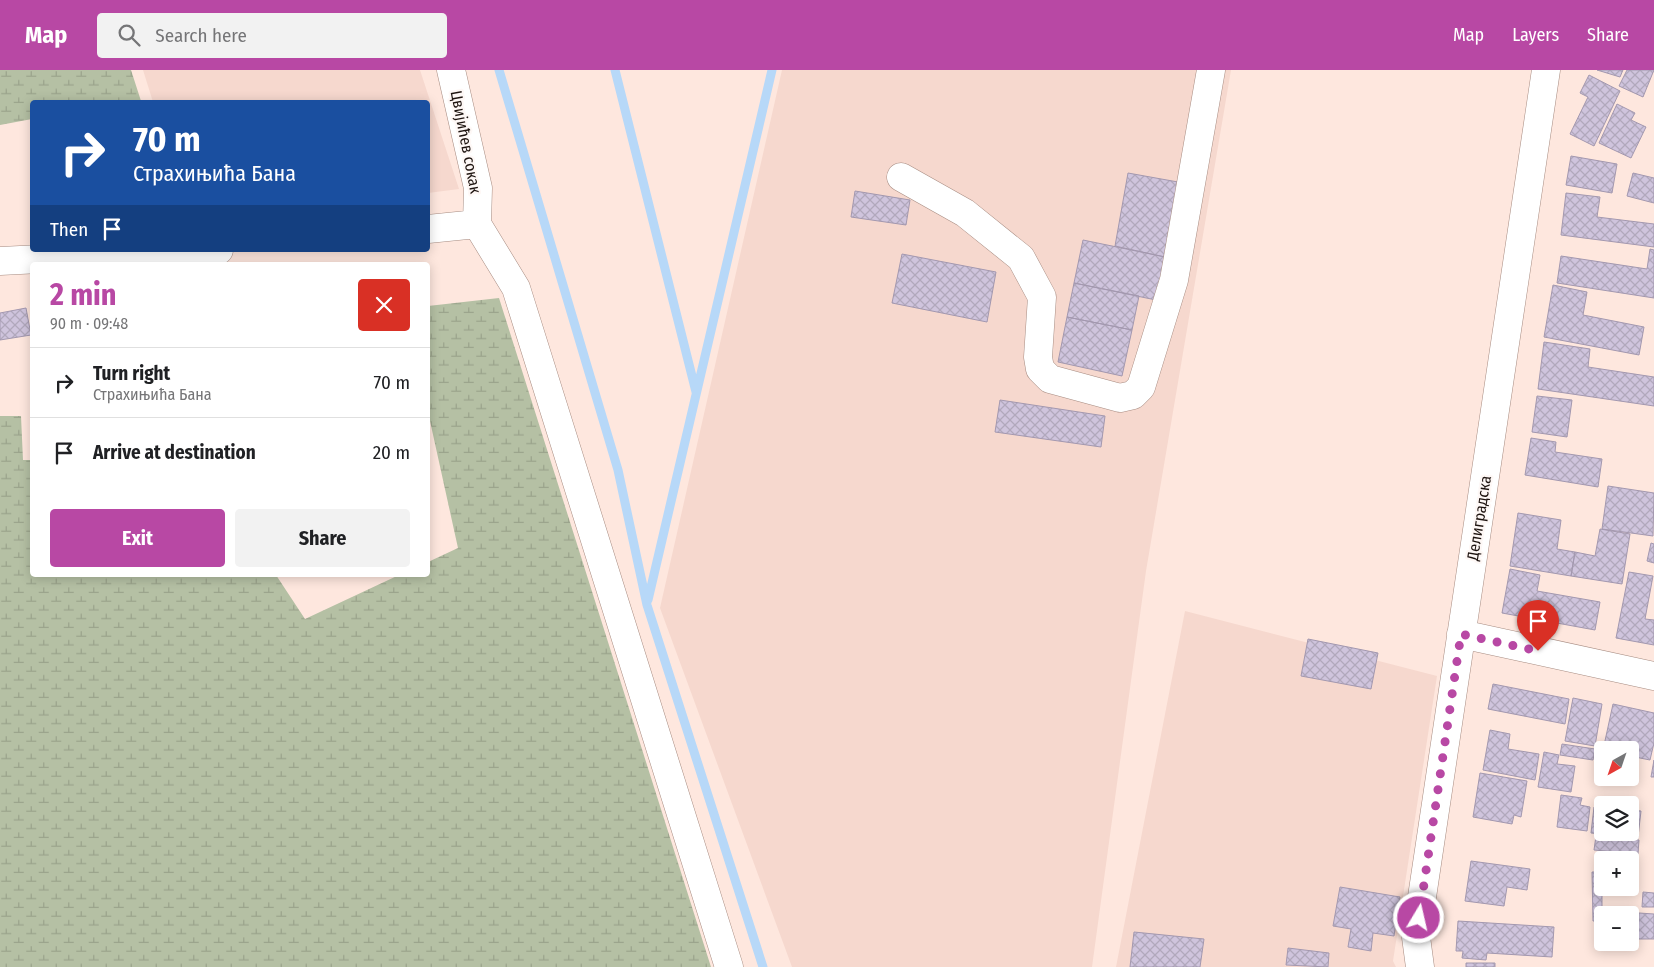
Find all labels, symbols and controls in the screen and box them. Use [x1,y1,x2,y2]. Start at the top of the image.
search box [97,13,447,58]
text: Map [25,21,67,49]
icon: search [115,21,143,49]
text: Search here [155,24,247,47]
text: Map [1453,24,1484,46]
text: Layers [1512,24,1559,46]
text: Share [1587,24,1629,46]
street label: Цвијићев сокак [447,89,485,196]
text: 70 m [133,118,201,160]
icon: right [50,120,115,185]
text: Страхињића Бана [133,160,296,187]
icon: arrive [98,215,126,243]
text: Then [50,218,88,241]
text: 2 min [50,277,117,313]
button: close [358,279,410,331]
text: 90 m · 09:48 [50,314,128,333]
text: Turn right [93,362,170,385]
icon: right [50,369,78,397]
text: 70 m [374,371,410,394]
text: Страхињића Бана [93,385,212,404]
icon: arrive [50,439,78,467]
text: Arrive at destination [93,441,256,464]
text: 20 m [373,441,410,464]
street label: Делиградска [1463,474,1495,563]
button: Exit [50,509,225,567]
button: Share [235,509,410,567]
pin [1517,600,1559,651]
icon: arrive [1524,607,1552,635]
north arrow [1594,741,1639,786]
map controls [1594,741,1639,951]
button: layers [1594,796,1639,841]
button: + [1594,851,1639,896]
position arrow [1392,891,1444,943]
button: − [1594,906,1639,951]

